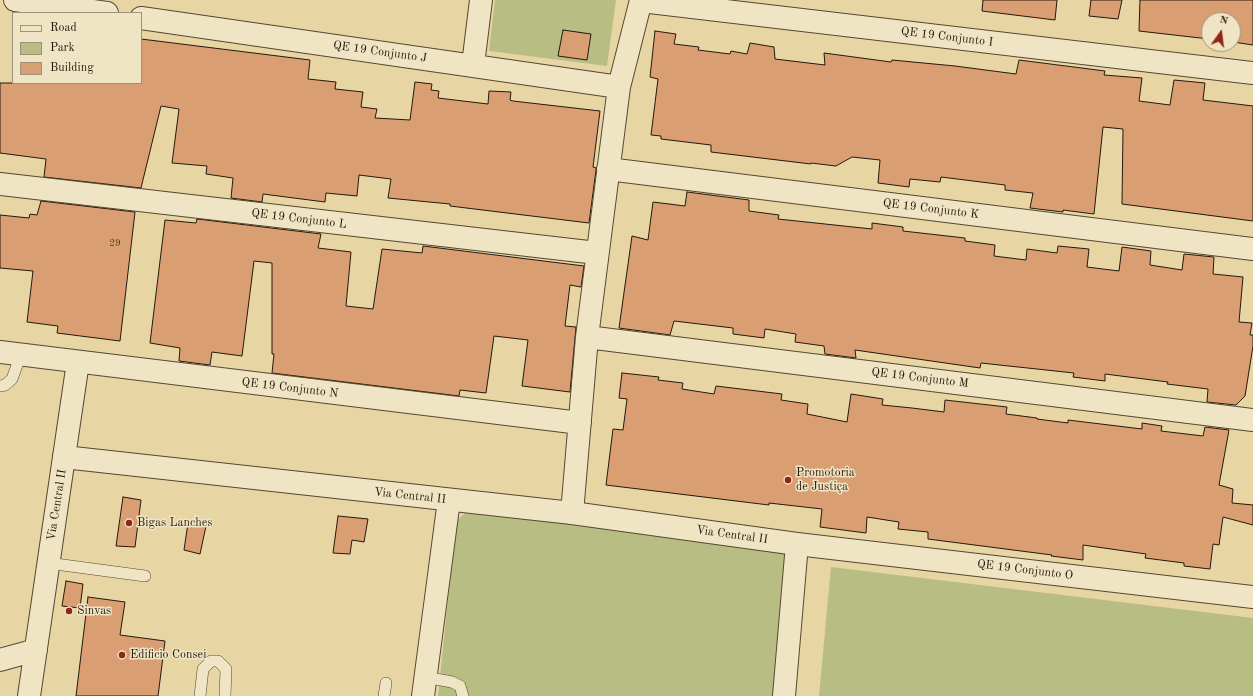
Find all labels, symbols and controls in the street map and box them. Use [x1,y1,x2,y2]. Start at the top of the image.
legend [12,12,142,84]
north arrow [1201,12,1241,52]
text: N [1218,14,1229,27]
text: Road [50,22,77,34]
street label: QE 19 Conjunto I [900,24,994,50]
street label: QE 19 Conjunto J [332,38,428,66]
text: Park [50,42,75,54]
text: Building [50,62,94,74]
street label: QE 19 Conjunto K [882,196,980,222]
street label: QE 19 Conjunto L [250,206,348,232]
house number: 29 [109,237,121,249]
street label: QE 19 Conjunto M [870,365,970,391]
street label: QE 19 Conjunto N [241,375,339,401]
place label: Promotoria de Justiça [796,466,855,494]
street label: Via Central II [44,468,70,542]
marker: Promotoria de Justiça [783,475,793,485]
street label: Via Central II [373,485,447,507]
place label: Bigas Lanches [137,516,212,530]
marker: Bigas Lanches [124,518,134,528]
street label: Via Central II [695,523,769,547]
street label: QE 19 Conjunto O [976,557,1074,583]
place label: Sinvas [77,604,111,618]
marker: Sinvas [64,606,74,616]
place label: Edificio Consei [130,648,206,662]
marker: Edificio Consei [117,650,127,660]

